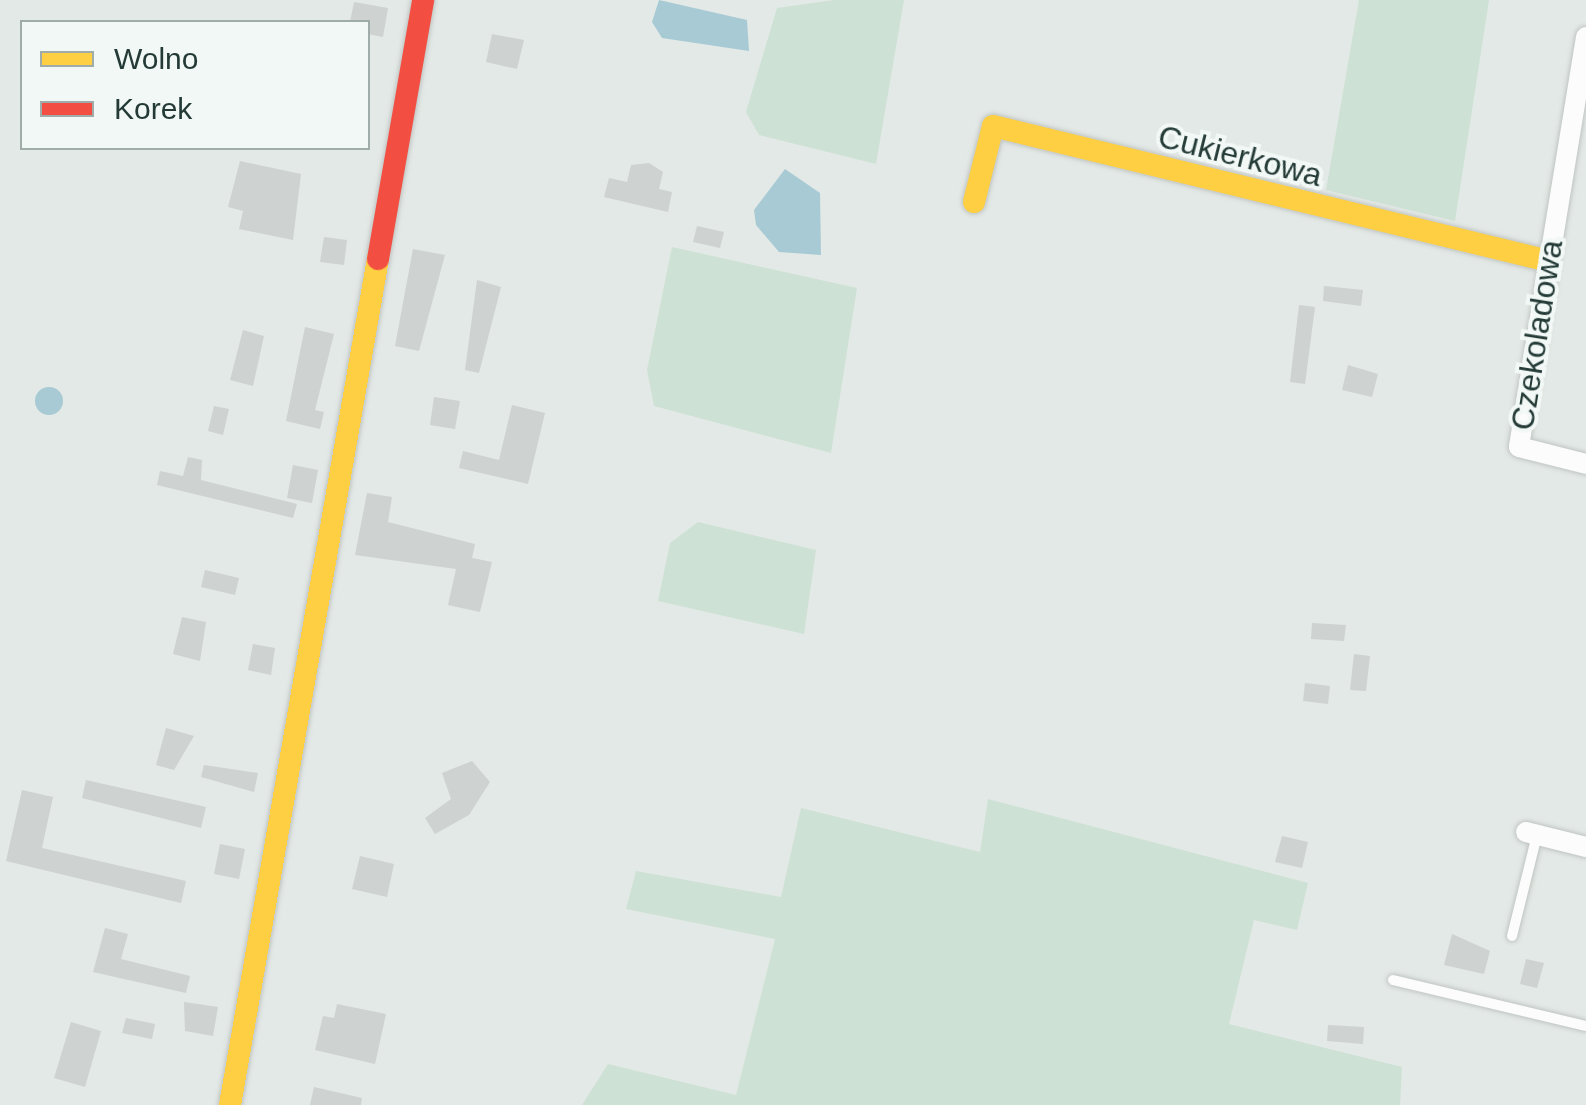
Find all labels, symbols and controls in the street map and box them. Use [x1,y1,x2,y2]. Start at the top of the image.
legend [20,20,370,150]
text: Wolno [114,42,199,75]
text: Korek [114,92,192,125]
street label: Cukierkowa [1154,117,1326,195]
street label: Czekoladowa [1503,237,1571,433]

